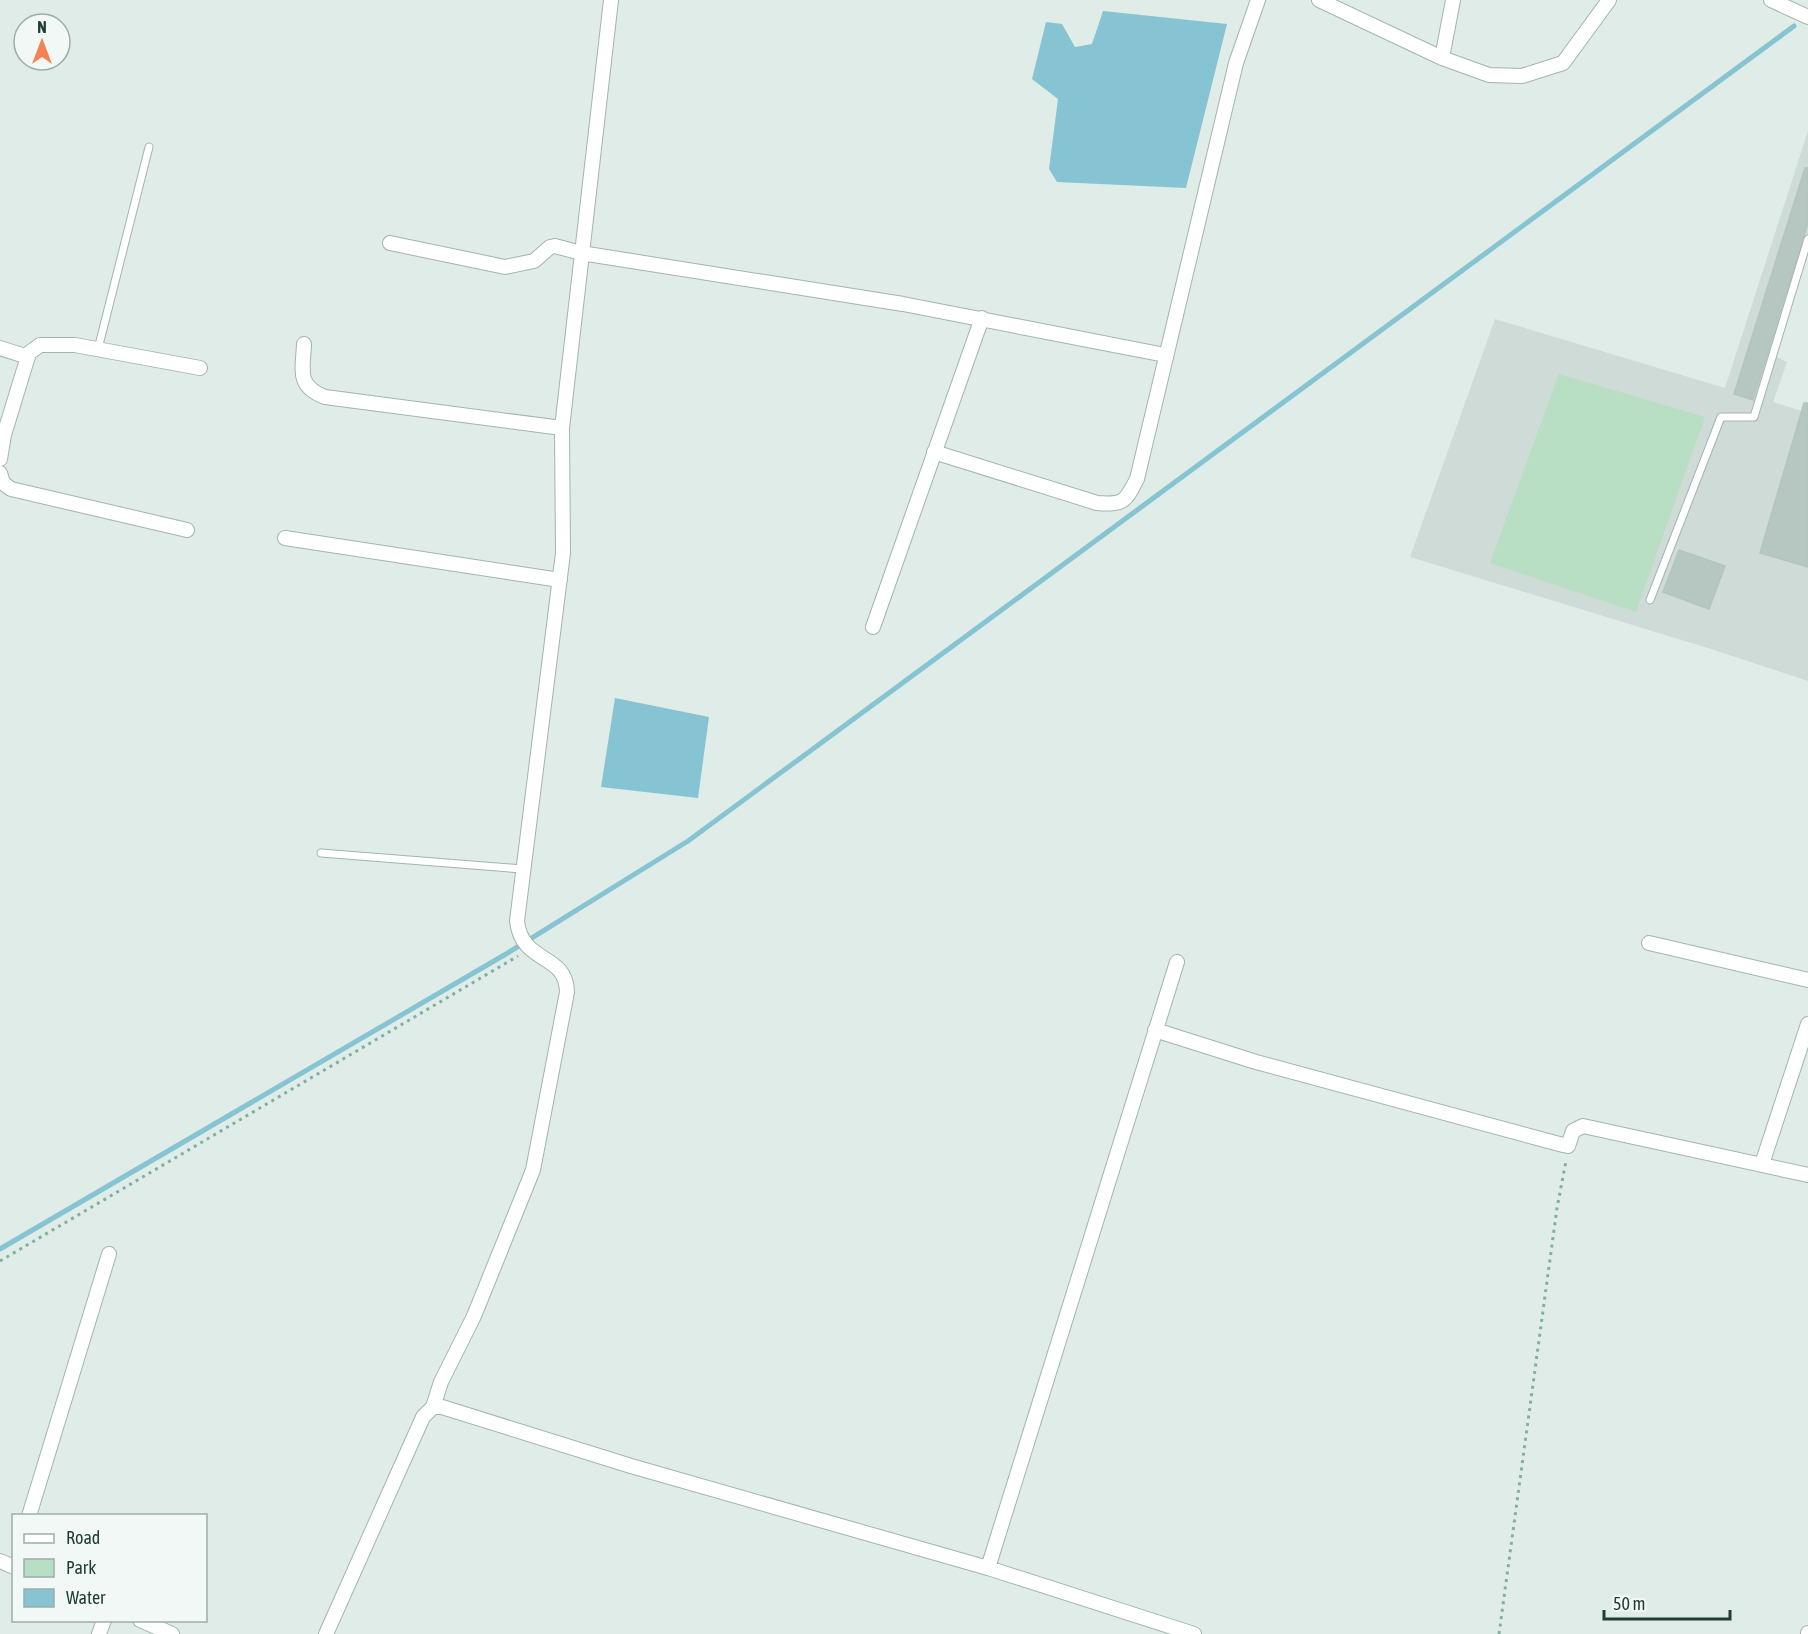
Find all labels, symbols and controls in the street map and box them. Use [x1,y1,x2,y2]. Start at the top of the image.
north arrow [12,12,72,72]
text: N [37,18,47,36]
legend [12,1514,207,1622]
text: Road [66,1527,100,1548]
text: Park [66,1557,96,1578]
scale bar [1604,1583,1730,1621]
text: Water [66,1587,106,1608]
text: 50 m [1613,1593,1645,1614]

